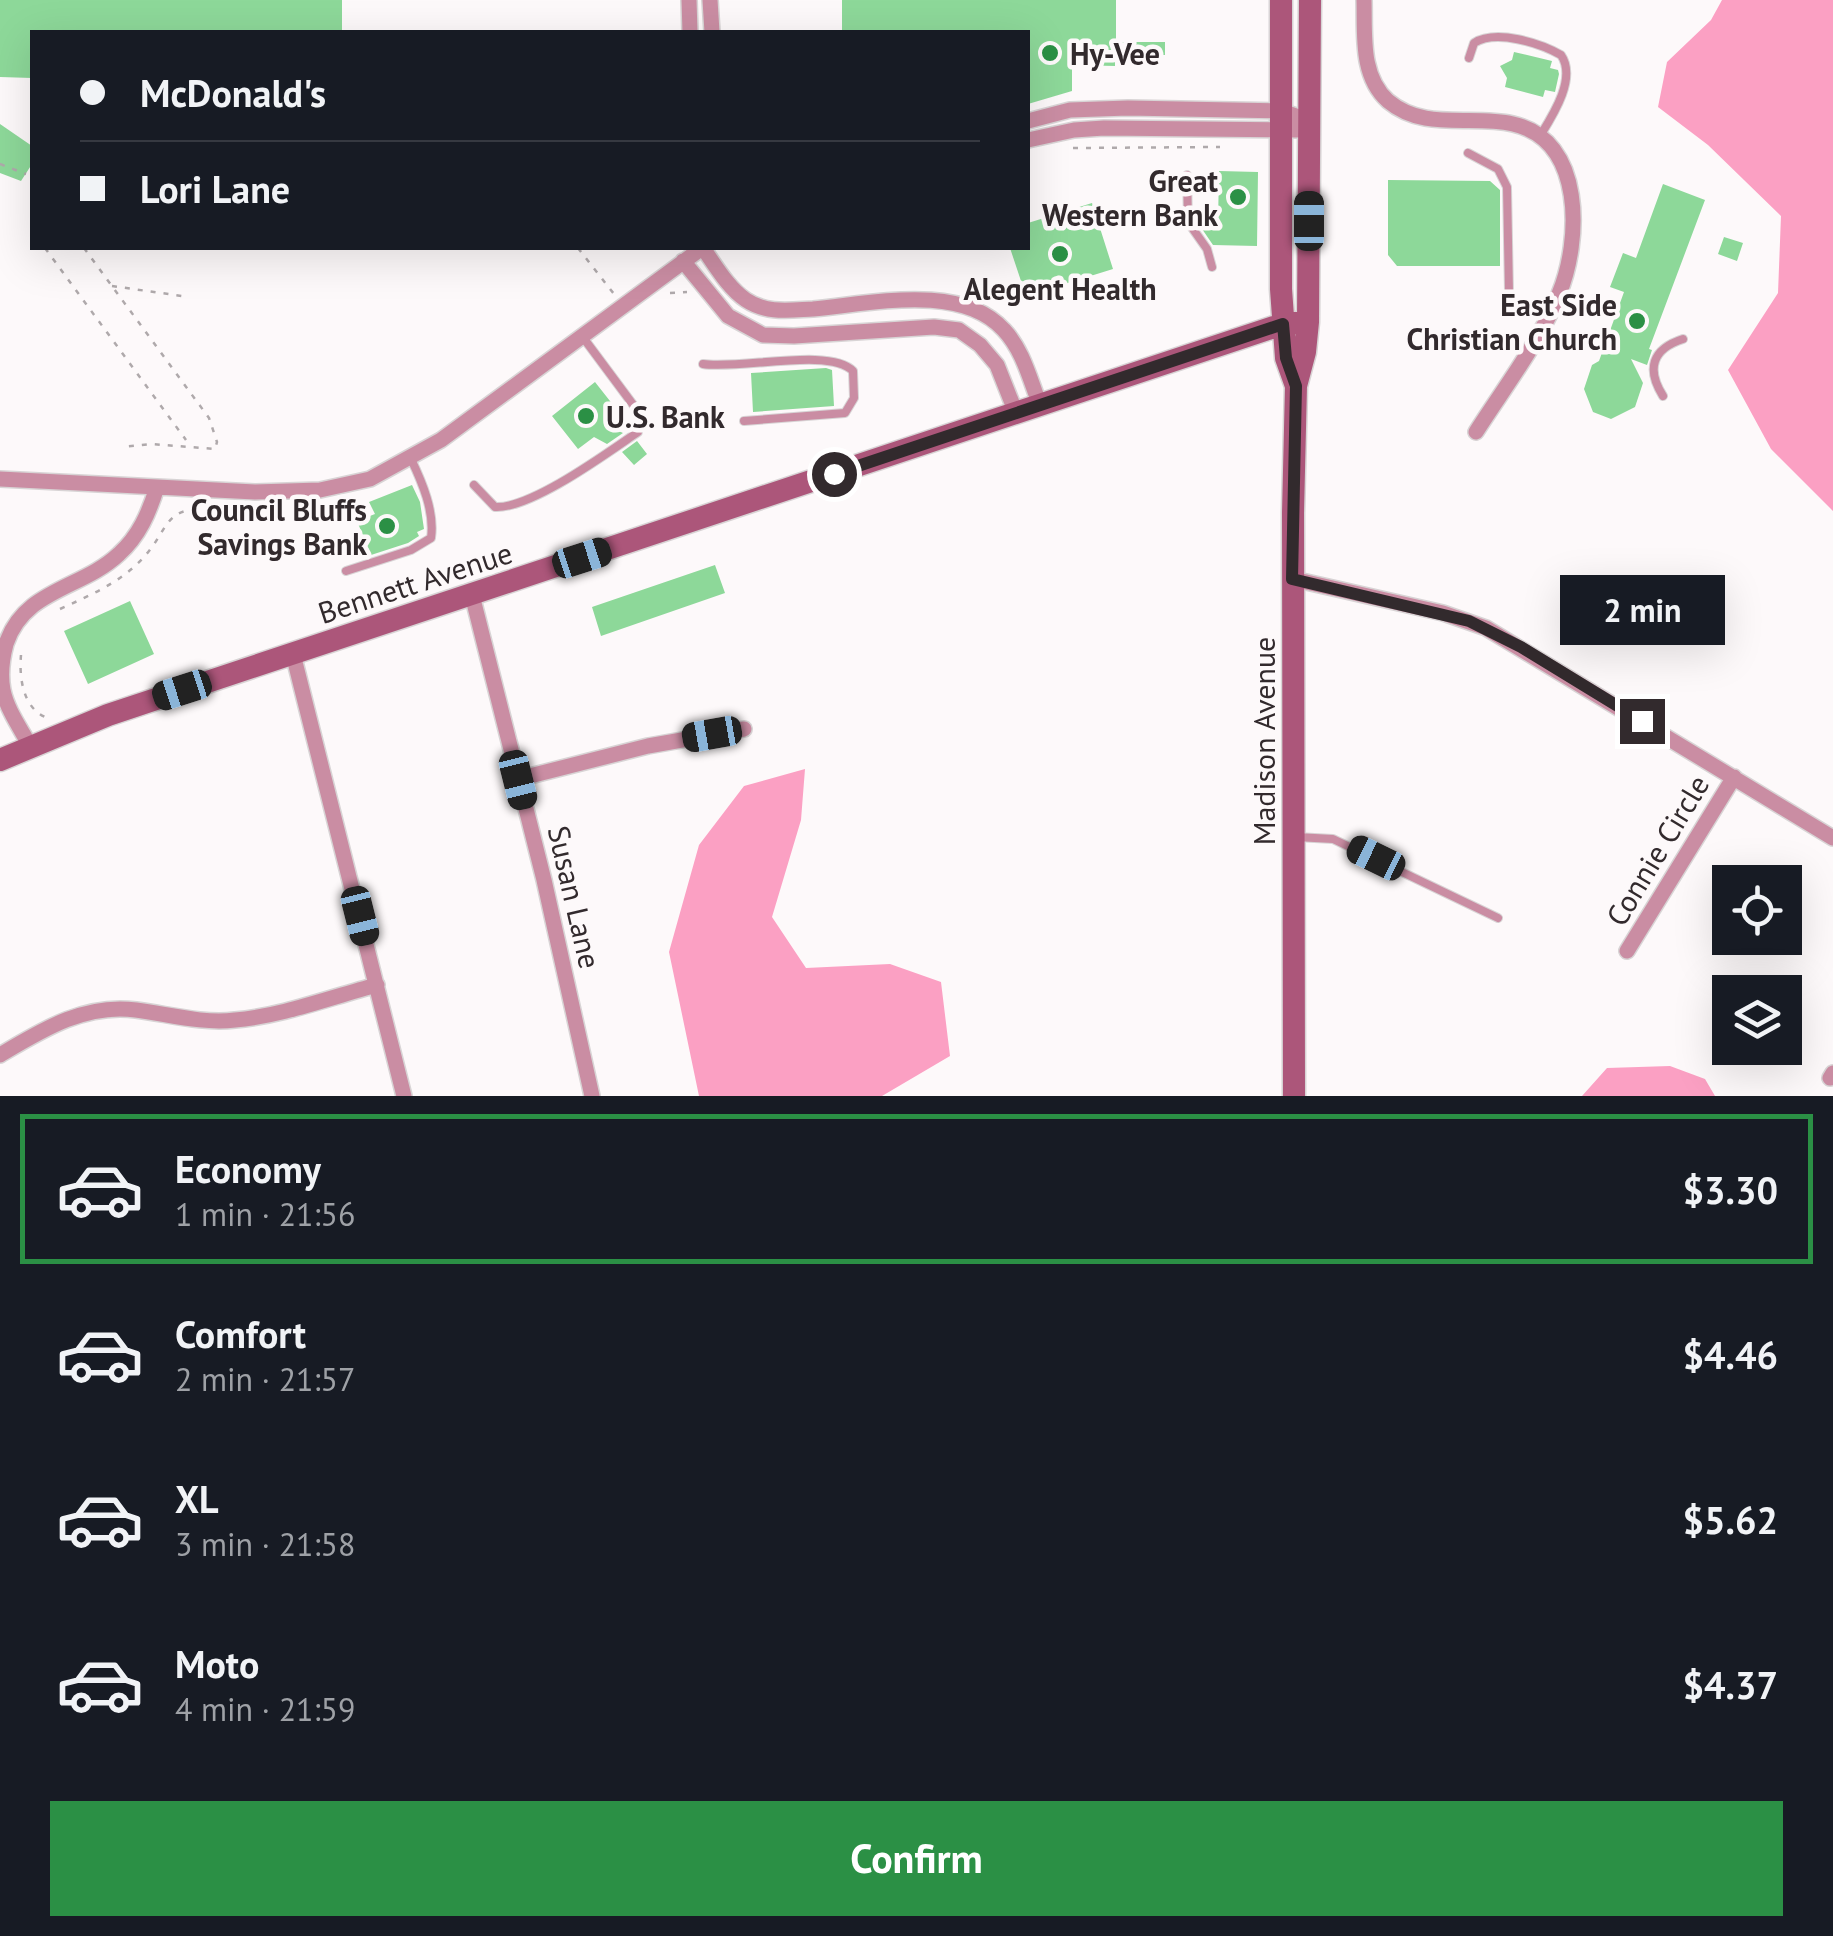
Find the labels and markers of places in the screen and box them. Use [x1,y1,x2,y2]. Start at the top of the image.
place label: Hy-Vee [1070,34,1160,73]
marker: Hy-Vee [1039,42,1061,64]
place label: Great Western Bank [1042,161,1219,234]
marker: Great Western Bank [1227,186,1249,208]
marker: Alegent Health [1049,243,1071,265]
place label: Alegent Health [963,269,1157,308]
place label: East Side Christian Church [1407,285,1617,358]
marker: East Side Christian Church [1626,310,1648,332]
place label: U.S. Bank [606,397,725,436]
marker: U.S. Bank [575,405,597,427]
place label: Council Bluffs Savings Bank [191,490,367,563]
marker: Council Bluffs Savings Bank [376,515,398,537]

